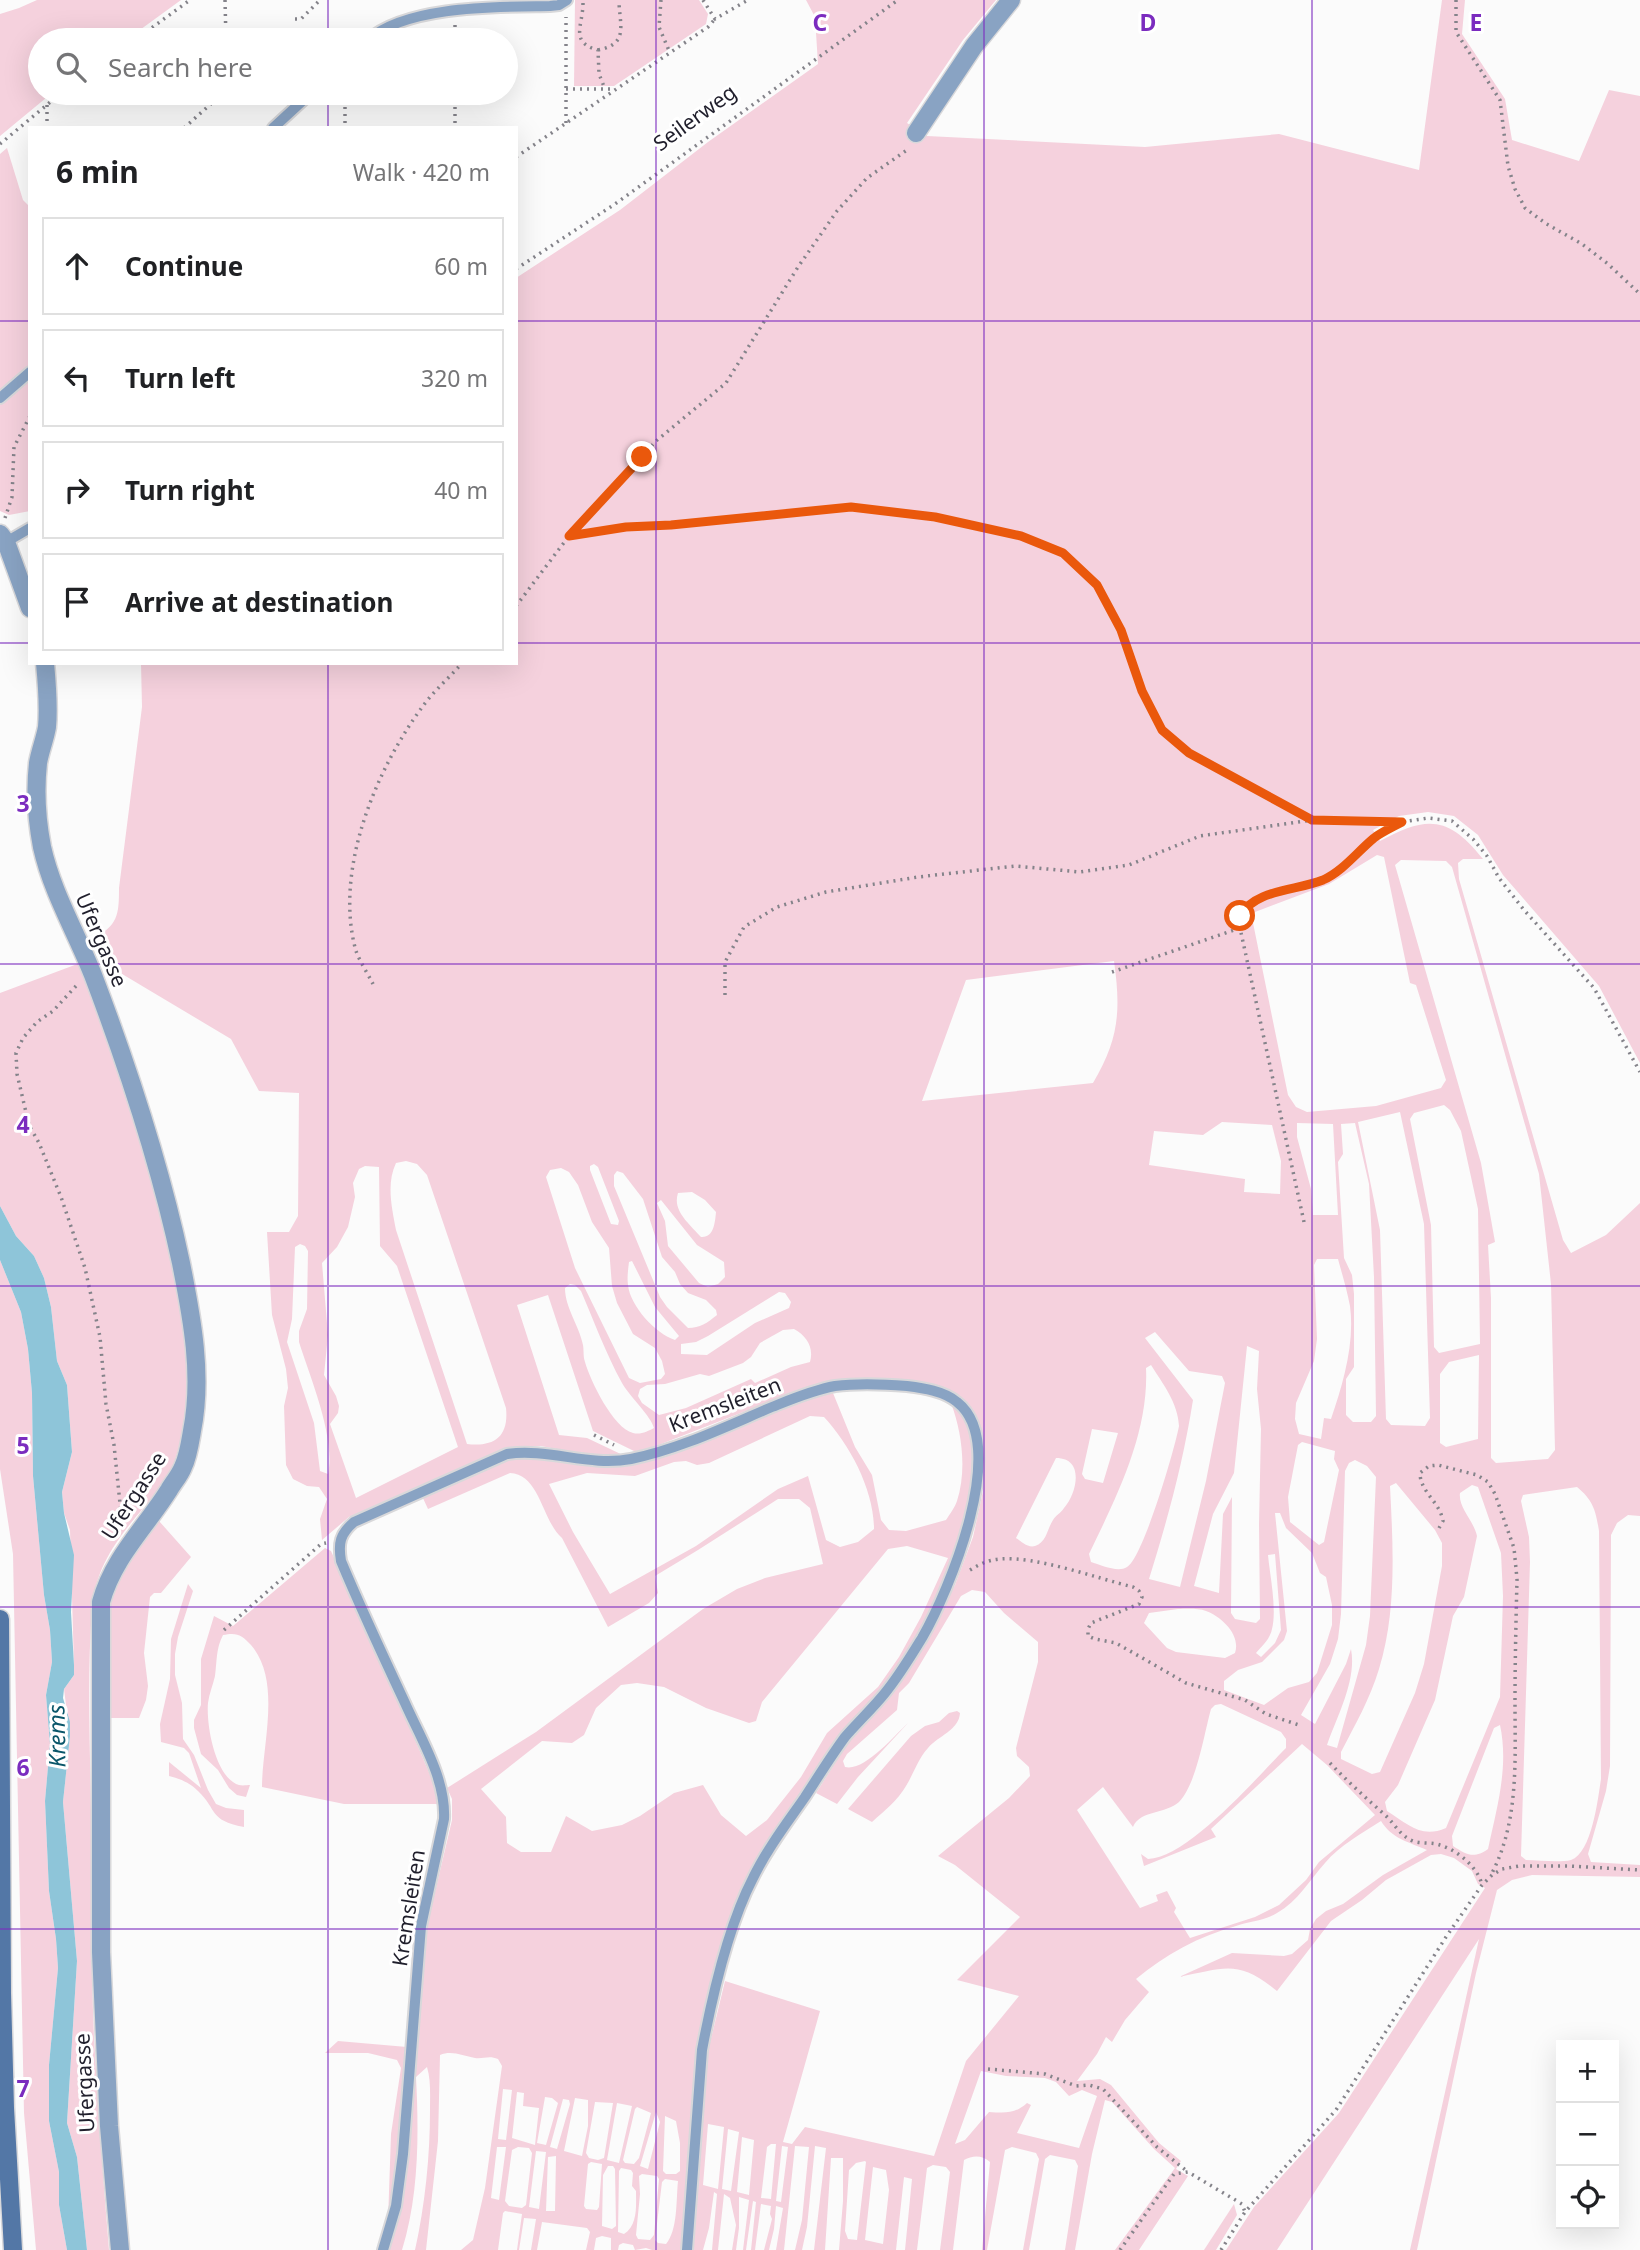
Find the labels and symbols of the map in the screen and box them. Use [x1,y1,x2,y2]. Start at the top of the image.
text: C [813,6,828,38]
text: D [1140,6,1156,38]
text: E [1470,6,1482,38]
street label: Seilerweg [647,78,741,157]
route end [626,441,657,472]
text: 3 [16,787,30,819]
street label: Ufergasse [70,888,134,991]
route start [1224,900,1255,931]
text: 4 [16,1108,30,1140]
street label: Kremsleiten [665,1370,785,1438]
text: 5 [16,1429,30,1461]
street label: Ufergasse [94,1446,172,1545]
water label: Krems [39,1704,73,1768]
text: 6 [16,1751,30,1783]
street label: Kremsleiten [385,1847,431,1968]
street label: Ufergasse [67,2033,101,2133]
text: 7 [16,2072,30,2104]

